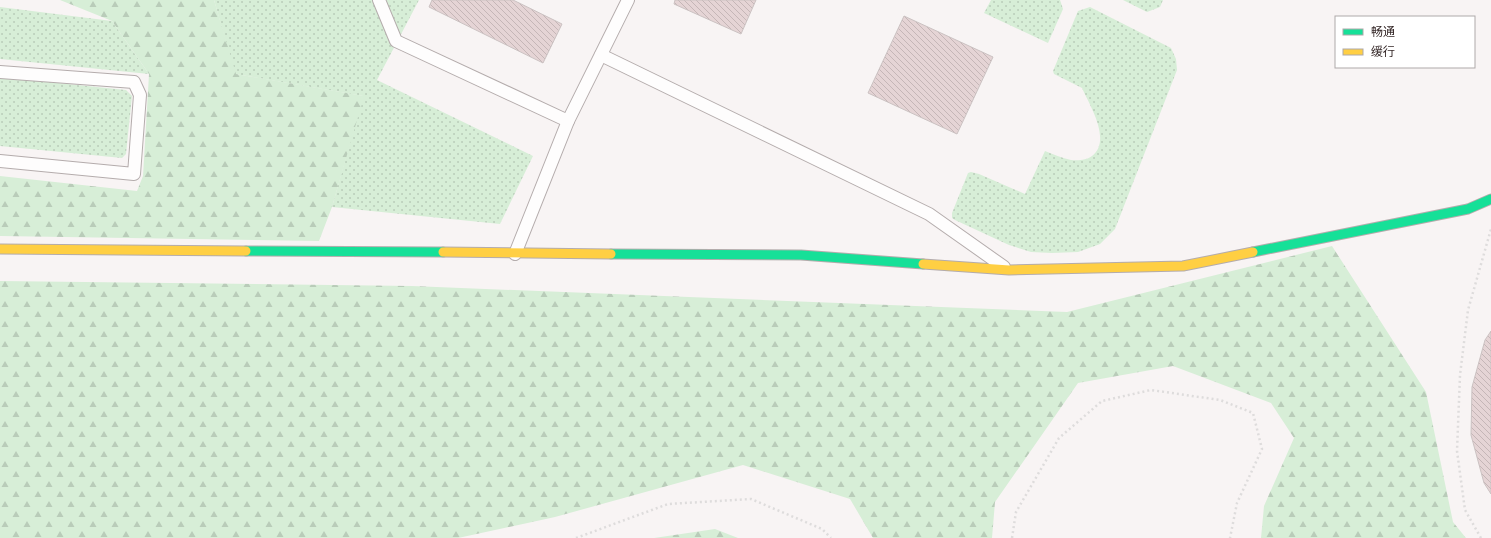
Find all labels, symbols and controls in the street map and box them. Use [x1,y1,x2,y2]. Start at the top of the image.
legend [1335,16,1475,68]
text: 畅通 [1371,25,1395,39]
text: 缓行 [1371,45,1395,59]

